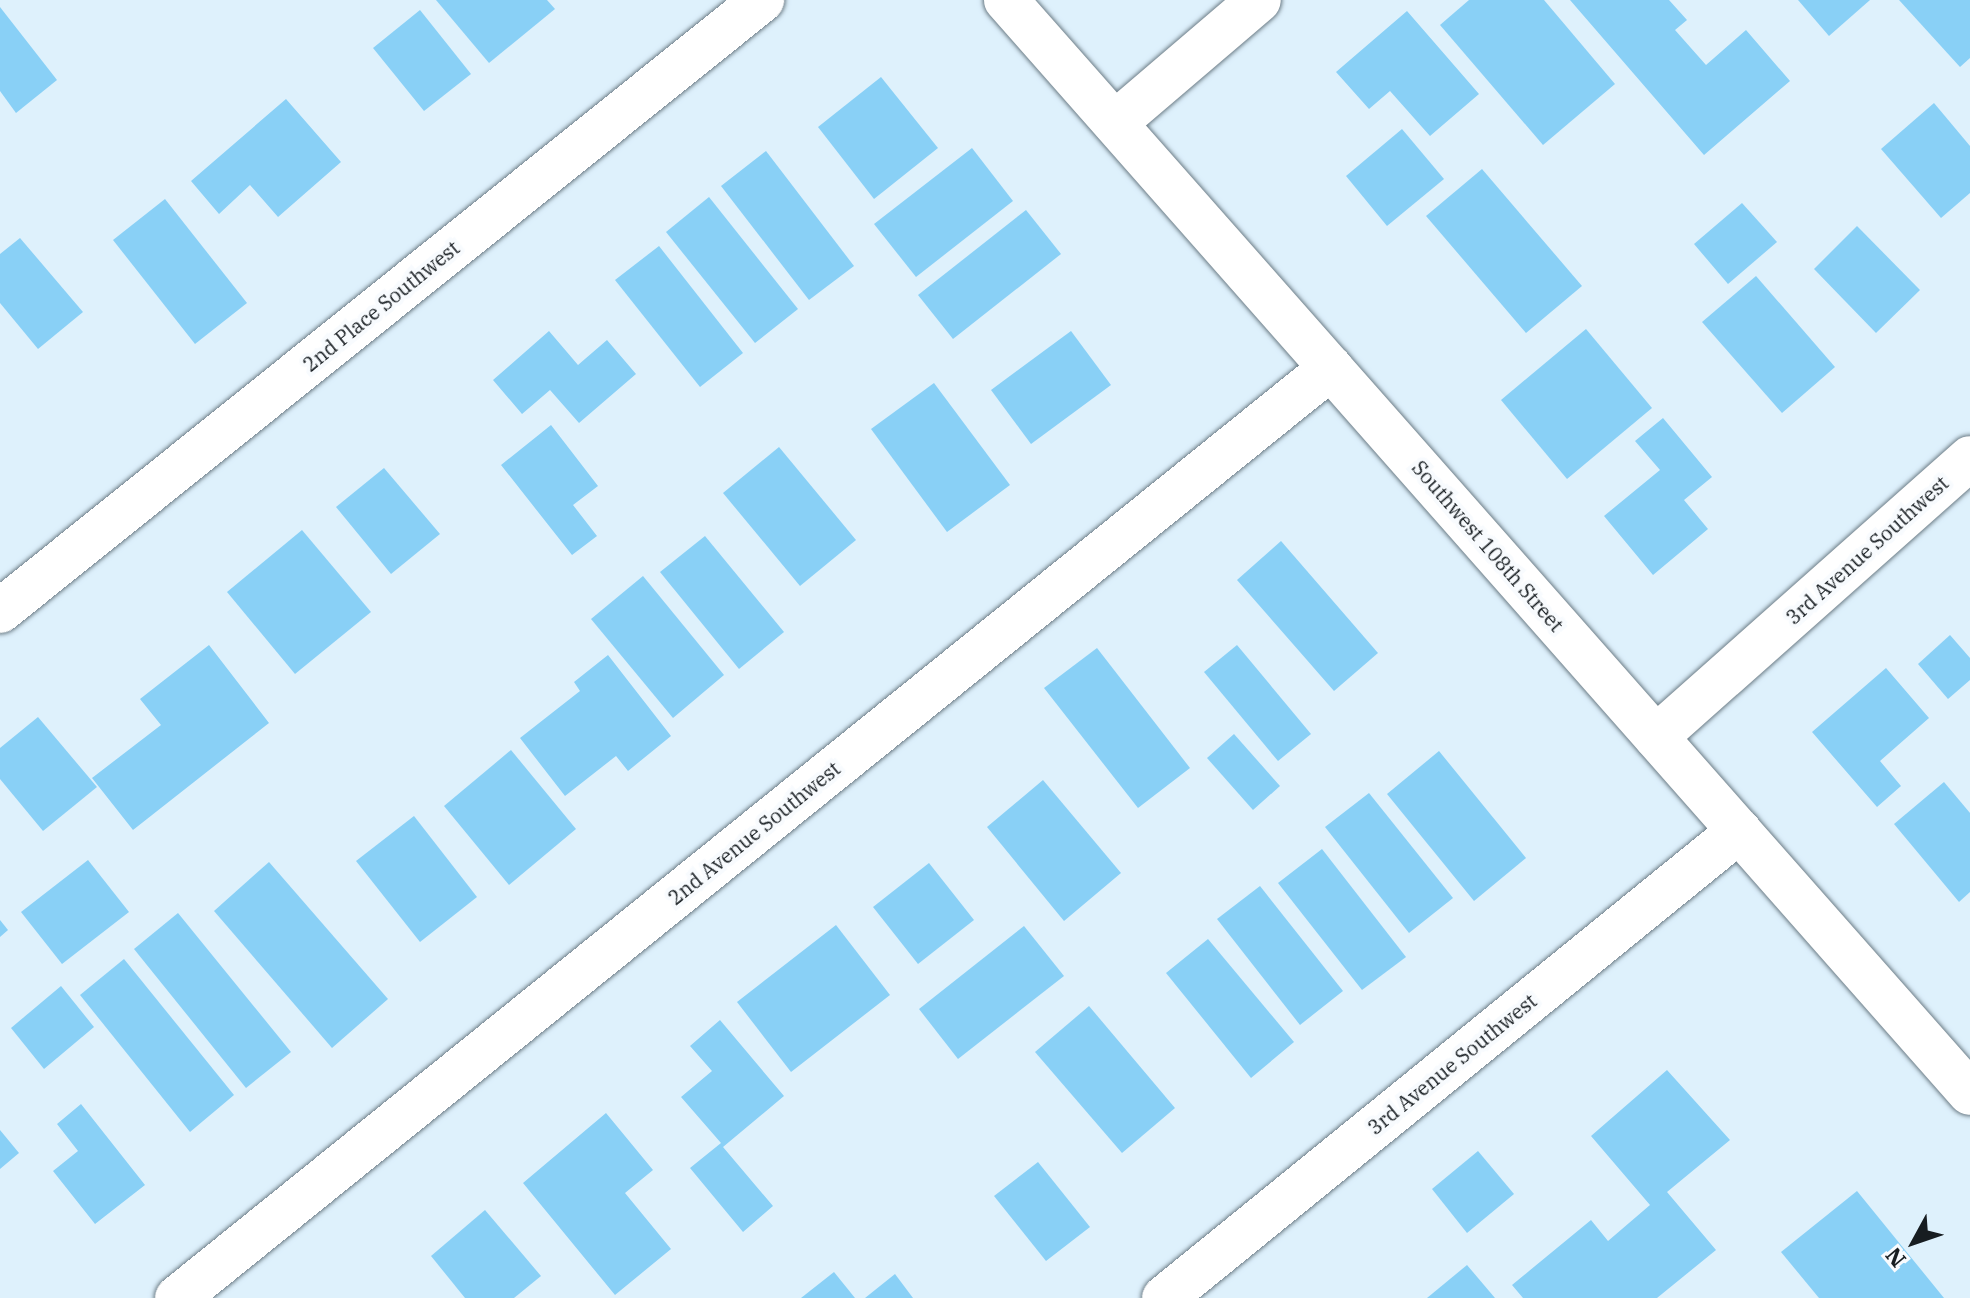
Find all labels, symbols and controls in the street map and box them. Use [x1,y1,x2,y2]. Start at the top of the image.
street label: 2nd Place Southwest [298,236,464,376]
street label: Southwest 108th Street [1407,456,1569,636]
street label: 3rd Avenue Southwest [1781,471,1953,629]
street label: 2nd Avenue Southwest [663,756,845,910]
street label: 3rd Avenue Southwest [1363,989,1541,1139]
north arrow [1874,1202,1954,1282]
text: N [1879,1242,1912,1274]

